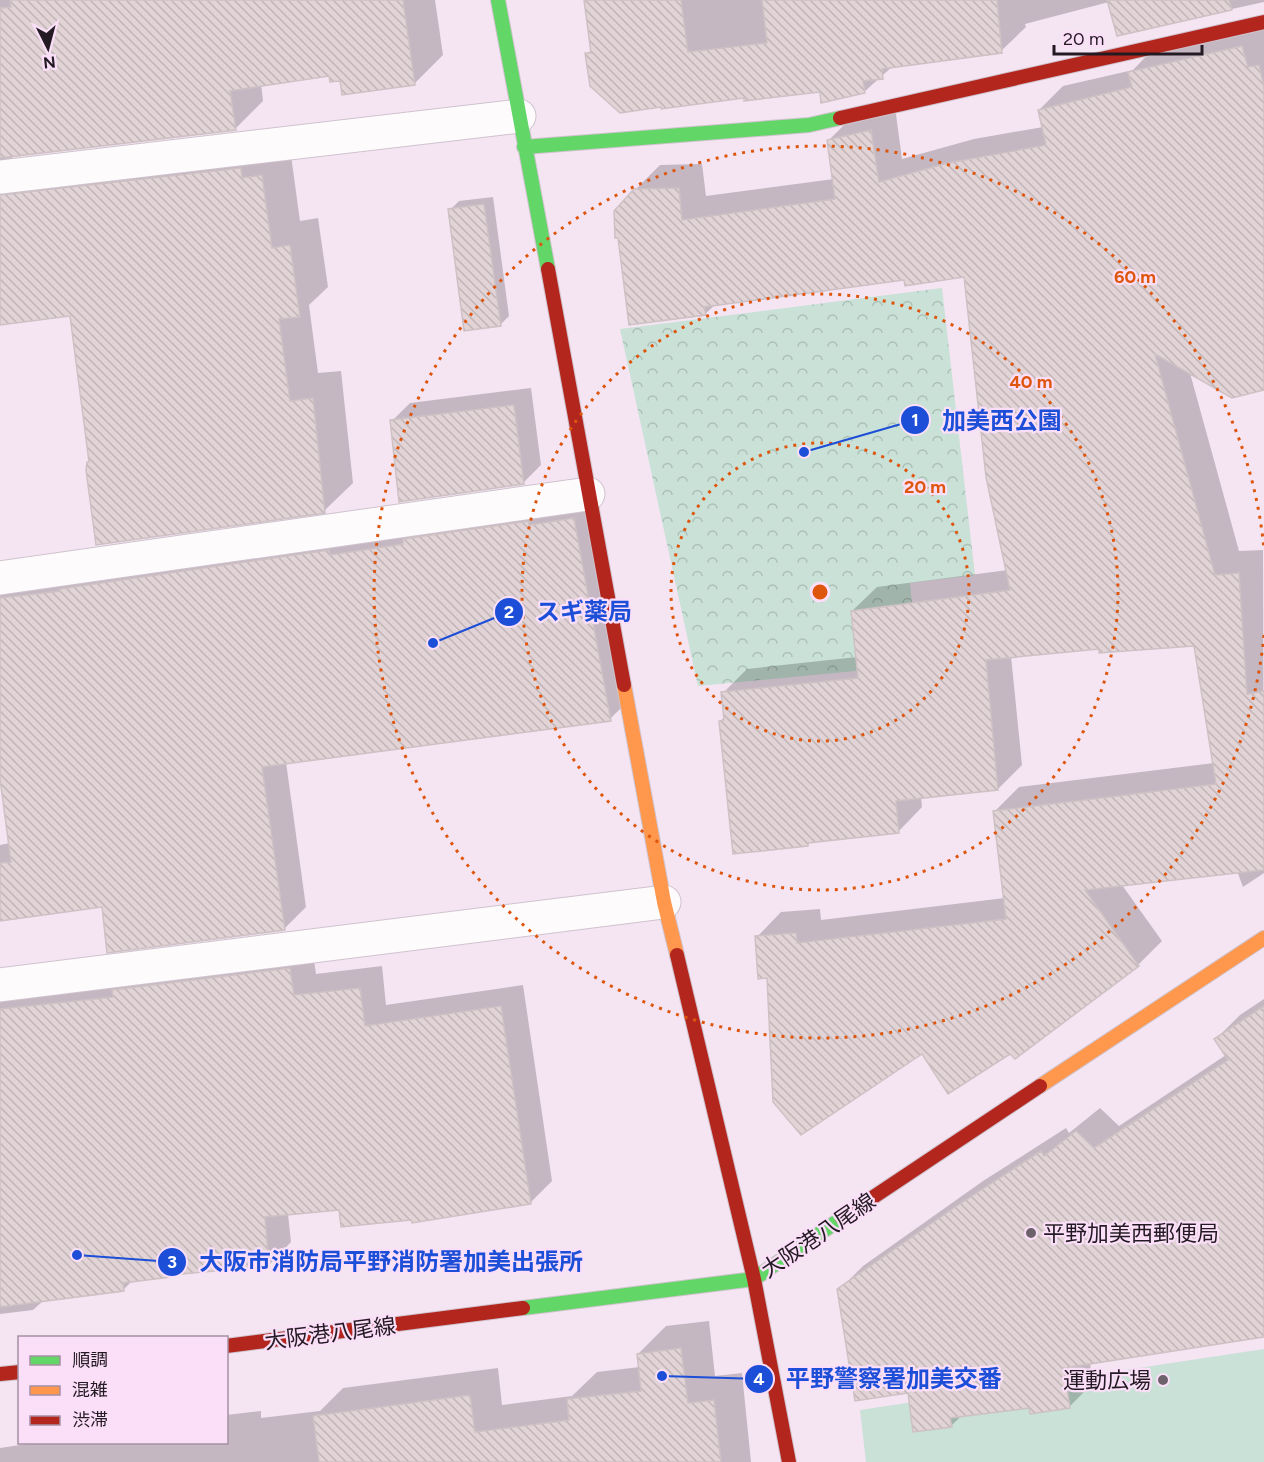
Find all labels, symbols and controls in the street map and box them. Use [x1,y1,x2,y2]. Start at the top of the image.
north arrow [18,18,78,78]
scale bar [1054,18,1202,56]
text: 20 m [1063,28,1104,50]
text: N [42,52,57,73]
text: 60 m [1114,266,1156,288]
text: 40 m [1009,371,1053,393]
callout: 加美西公園 [900,399,1074,441]
text: 加美西公園 [942,406,1062,435]
text: 1 [911,409,919,431]
text: 20 m [904,476,946,498]
centre of rings [810,582,830,602]
callout: スギ薬局 [494,591,644,633]
text: スギ薬局 [536,597,632,626]
text: 2 [504,601,514,623]
street label: 大阪港八尾線 [756,1187,881,1284]
place label: 平野加美西郵便局 [1043,1220,1219,1247]
marker: 平野加美西郵便局 [1024,1226,1038,1240]
callout: 大阪市消防局平野消防署加美出張所 [157,1241,595,1283]
text: 大阪市消防局平野消防署加美出張所 [199,1247,583,1276]
text: 3 [167,1251,177,1273]
street label: 大阪港八尾線 [263,1312,397,1355]
legend [18,1336,228,1444]
text: 順調 [72,1349,108,1371]
callout: 平野警察署加美交番 [744,1358,1014,1400]
text: 平野警察署加美交番 [786,1364,1002,1393]
place label: 運動広場 [1063,1367,1151,1394]
text: 4 [753,1368,765,1390]
marker: 運動広場 [1156,1373,1170,1387]
text: 混雑 [72,1379,108,1401]
text: 渋滞 [72,1409,108,1431]

